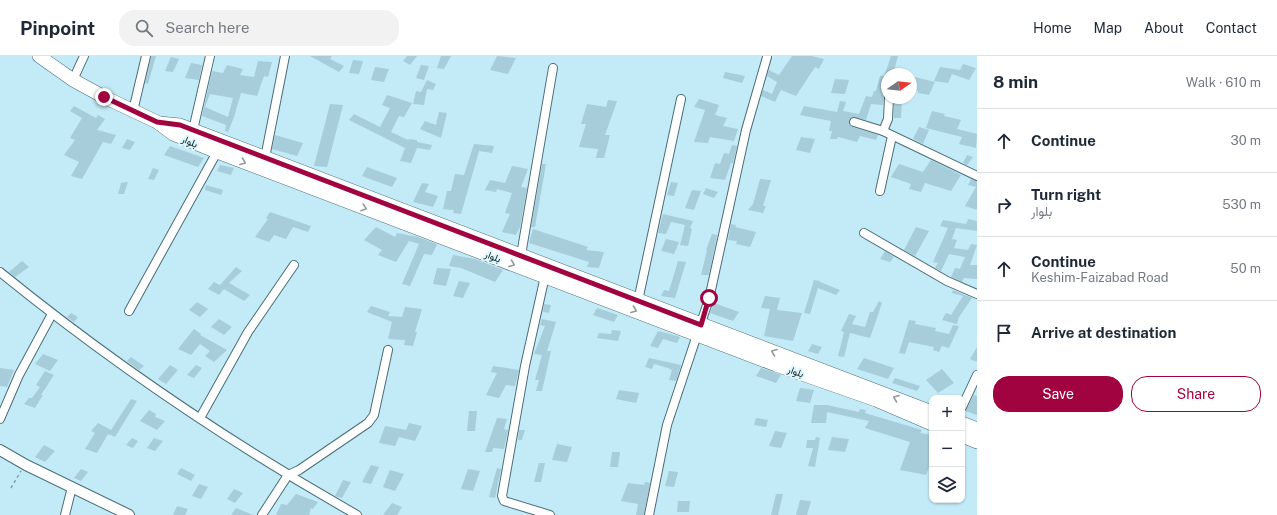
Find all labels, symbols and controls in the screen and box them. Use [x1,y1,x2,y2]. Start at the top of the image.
search box [119,10,399,46]
text: Pinpoint [20,17,95,39]
icon: search [133,17,155,39]
text: Search here [165,19,249,36]
text: Home [1033,20,1072,36]
text: Map [1094,20,1122,36]
text: About [1144,20,1184,36]
text: Contact [1206,20,1257,36]
north arrow [881,68,917,104]
text: 8 min [993,72,1038,92]
text: Walk · 610 m [1186,75,1261,90]
route end [95,88,113,106]
icon: ahead [993,130,1015,152]
street label: بلوار [179,132,200,151]
text: Continue [1031,132,1096,149]
text: 30 m [1231,133,1261,148]
one-way arrow [239,157,246,166]
text: Turn right [1031,186,1101,203]
icon: right [993,194,1015,216]
text: 530 m [1222,197,1261,212]
one-way arrow [361,203,368,212]
text: بلوار [1031,204,1052,219]
street label: بلوار [482,247,503,265]
text: Continue [1031,253,1096,270]
icon: ahead [993,258,1015,280]
one-way arrow [509,259,516,267]
text: 50 m [1230,261,1261,276]
text: Keshim-Faizabad Road [1031,270,1168,285]
route start [700,289,718,307]
one-way arrow [630,306,637,314]
icon: arrive [993,322,1015,344]
text: Arrive at destination [1031,324,1176,341]
one-way arrow [770,349,777,357]
street label: بلوار [785,362,806,380]
button: Save [993,376,1123,412]
button: Share [1131,376,1261,412]
one-way arrow [892,394,899,402]
map controls [929,395,965,503]
button: + [929,395,965,431]
button: − [929,431,965,467]
button: layers [929,467,965,503]

